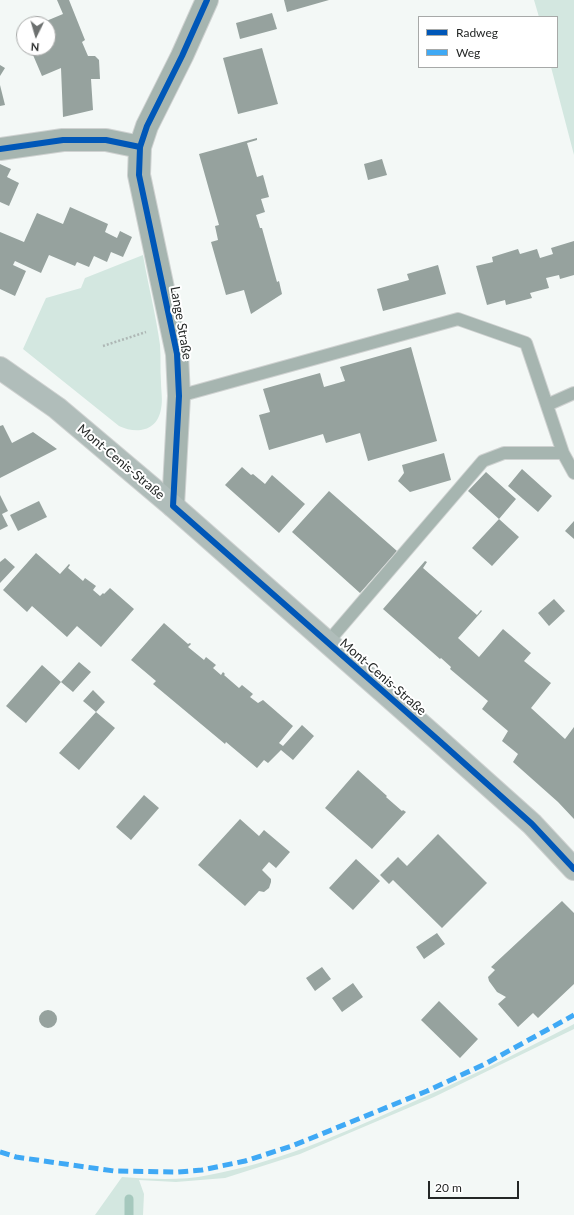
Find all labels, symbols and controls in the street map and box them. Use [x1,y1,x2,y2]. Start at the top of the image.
north arrow [16,16,56,56]
legend [418,16,558,68]
text: Radweg [456,25,498,40]
text: N [30,41,40,54]
text: Weg [456,45,480,60]
street label: Lange Straße [167,285,195,361]
street label: Mont-Cenis-Straße [74,421,168,503]
street label: Mont-Cenis-Straße [337,635,429,719]
scale bar [430,1173,521,1199]
text: 20 m [435,1180,462,1195]

